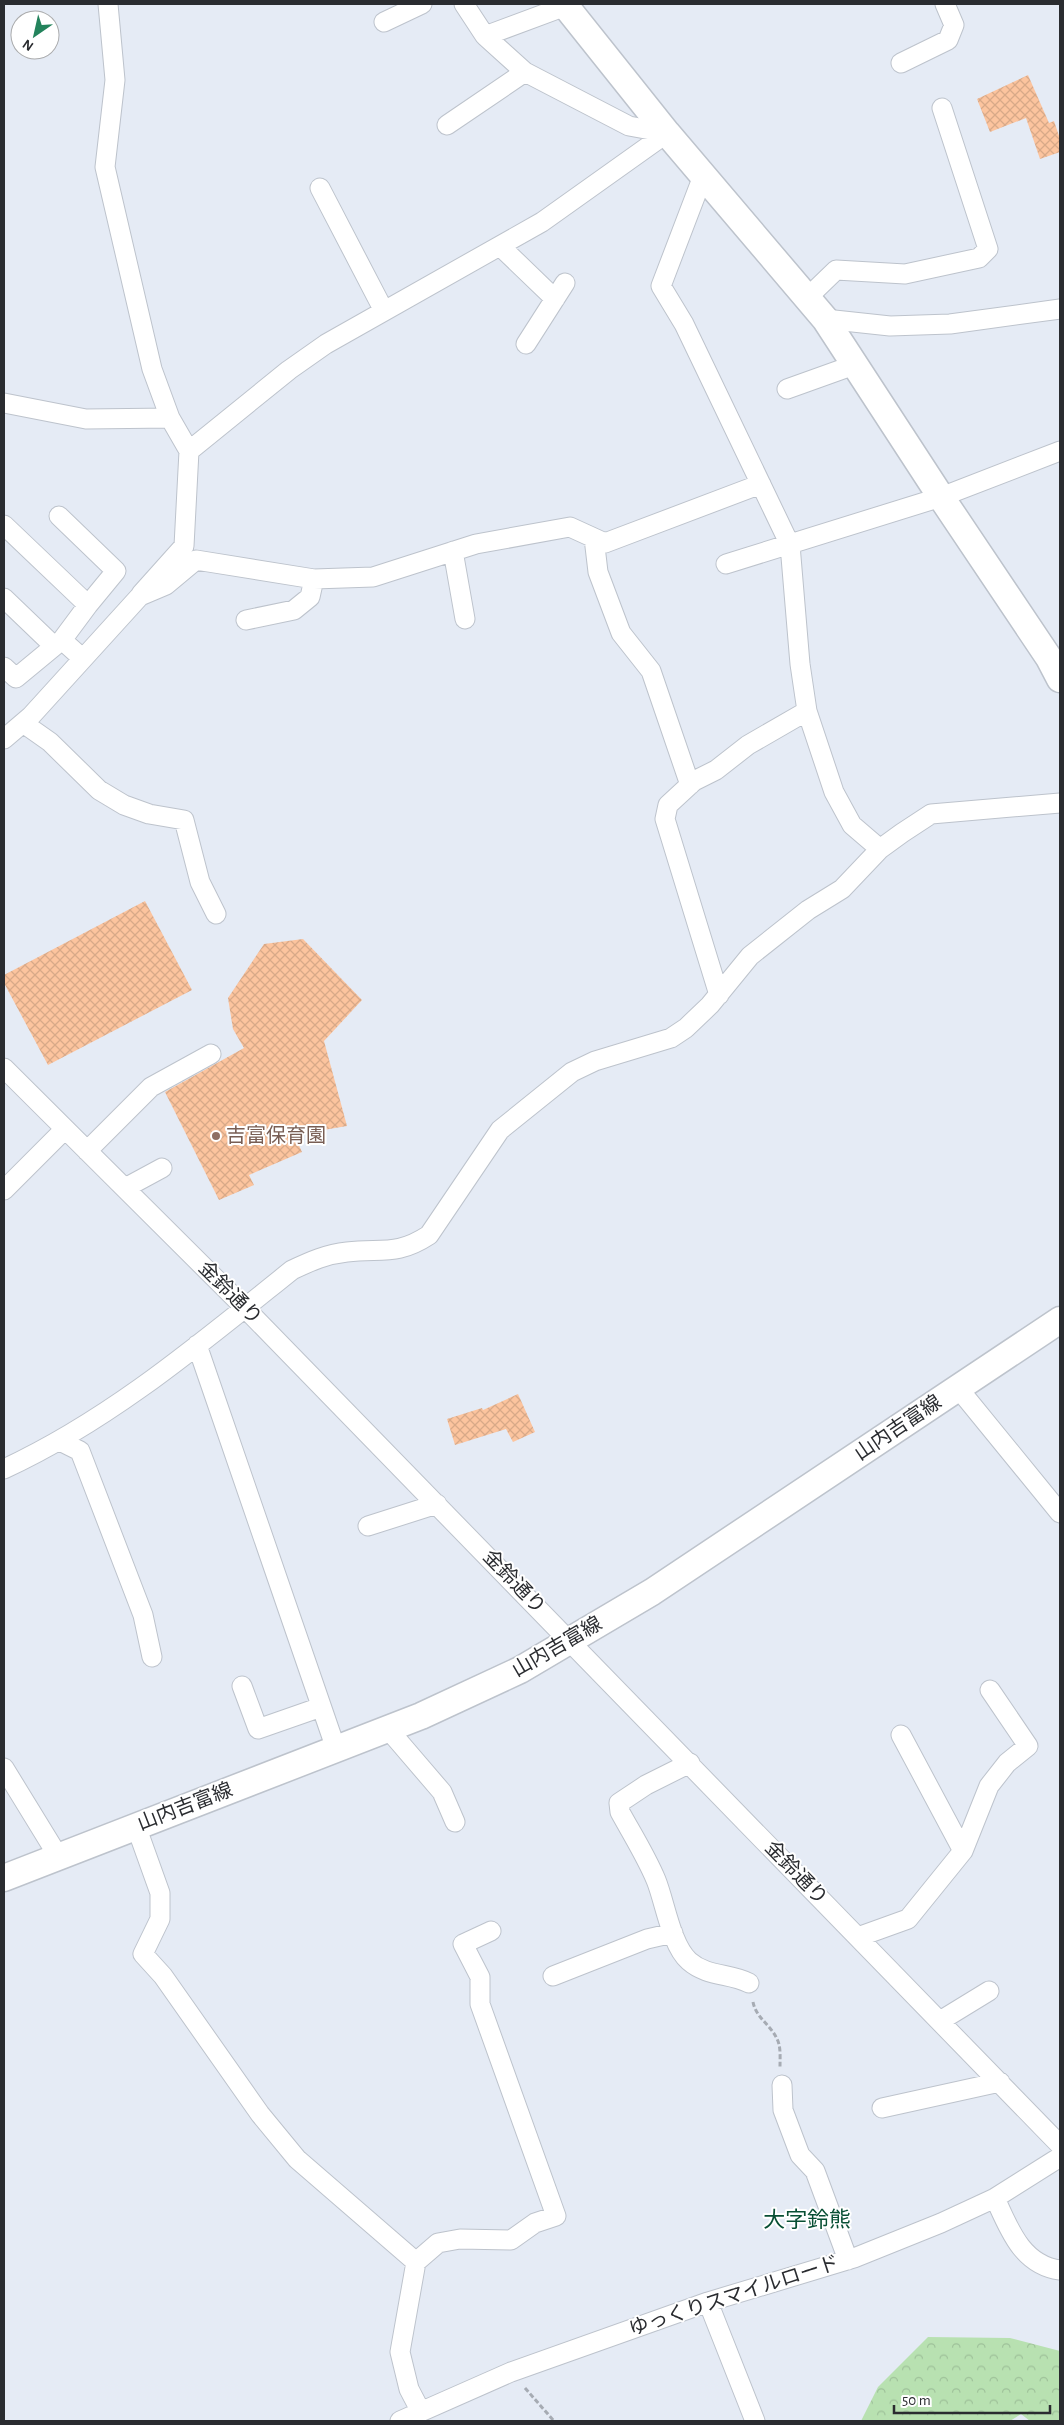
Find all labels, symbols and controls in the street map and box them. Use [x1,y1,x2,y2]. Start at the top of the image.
north arrow [10,10,60,60]
text: N [20,36,36,53]
place label: 吉富保育園 [226,1124,326,1146]
marker: 吉富保育園 [210,1130,222,1142]
street label: 金鈴通り [195,1257,266,1328]
street label: 山内吉富線 [850,1390,945,1464]
street label: 金鈴通り [479,1546,550,1618]
street label: 山内吉富線 [508,1612,605,1681]
street label: 山内吉富線 [134,1778,235,1834]
street label: 金鈴通り [761,1837,832,1909]
district label: 大字鈴熊 [763,2208,851,2231]
street label: ゆっくりスマイルロード [626,2252,841,2339]
scale bar [894,2382,1050,2414]
text: 50 m [902,2393,931,2408]

